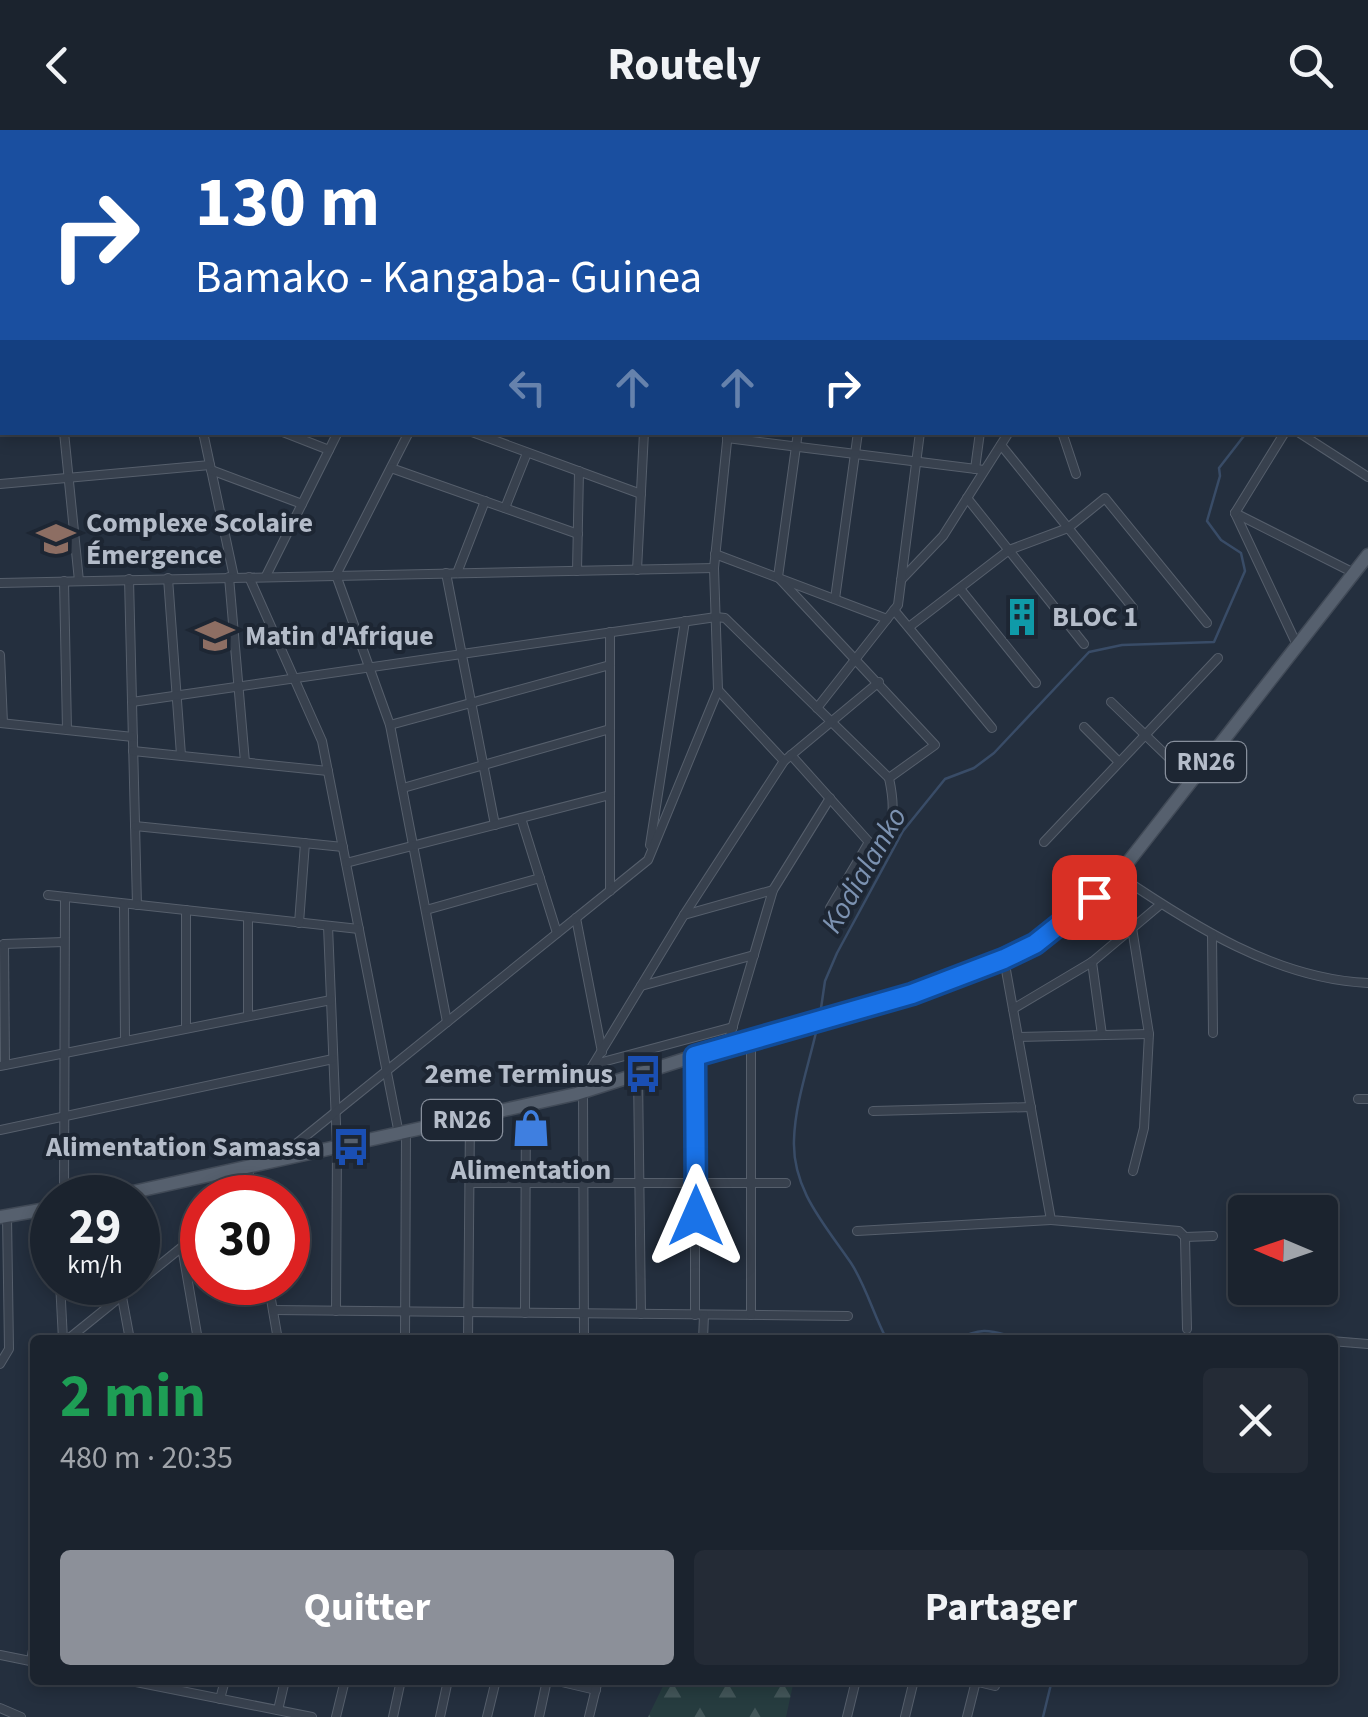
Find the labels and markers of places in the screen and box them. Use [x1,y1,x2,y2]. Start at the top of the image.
place label: Complexe Scolaire Émergence [86,503,313,575]
school or university icon: Complexe Scolaire Émergence [35,518,77,560]
building icon: BLOC 1 [1001,596,1043,638]
place label: BLOC 1 [1052,597,1138,637]
school or university icon: Matin d'Afrique [194,615,236,657]
place label: Matin d'Afrique [245,616,434,656]
pin [1052,855,1137,940]
bus stop icon: 2eme Terminus [622,1053,664,1095]
place label: 2eme Terminus [424,1054,613,1094]
shop icon: Alimentation [510,1107,552,1149]
bus stop icon: Alimentation Samassa [330,1126,372,1168]
place label: Alimentation Samassa [45,1127,321,1167]
place label: Alimentation [450,1150,611,1190]

